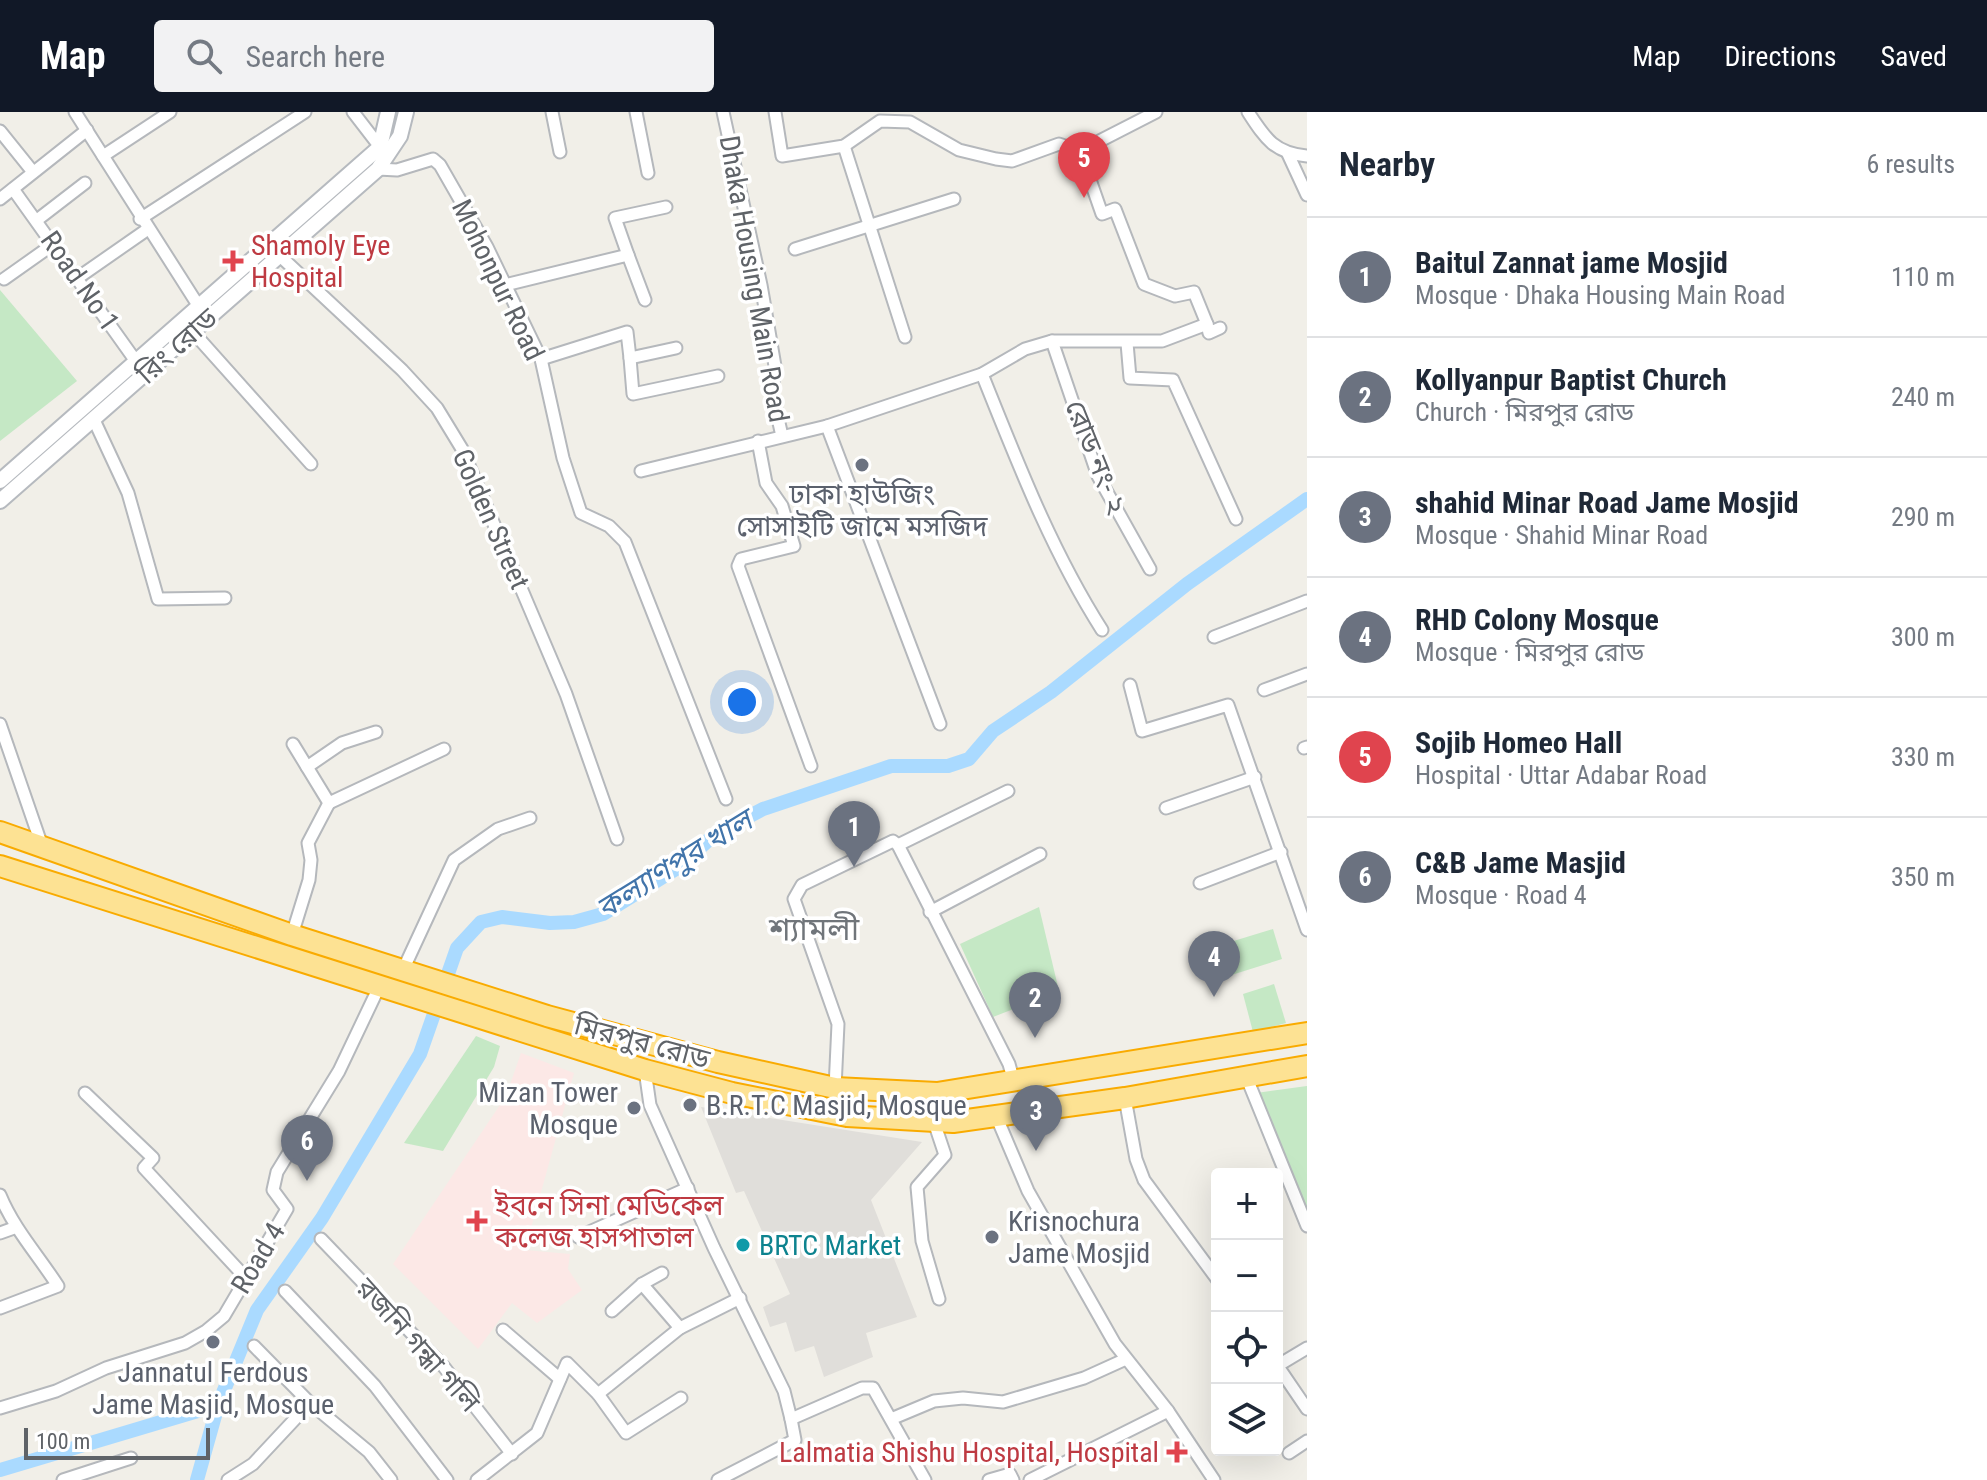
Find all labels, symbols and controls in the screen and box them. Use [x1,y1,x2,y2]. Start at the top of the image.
search box [154,20,714,92]
text: Map [40,34,106,78]
icon: search [182,34,226,78]
text: Search here [246,39,385,74]
text: Map [1632,40,1681,73]
text: Directions [1725,40,1836,73]
text: Saved [1880,40,1947,73]
pin: 5 [1058,132,1110,198]
street label: Dhaka Housing Main Road [713,133,795,425]
text: Nearby [1339,144,1435,184]
text: 6 results [1866,149,1955,179]
street label: Mohonpur Road [445,194,551,366]
street label: Road No 1 [34,225,126,337]
place label: Shamoly Eye Hospital [251,229,390,294]
text: Baitul Zannat jame Mosjid [1415,245,1728,280]
marker: Shamoly Eye Hospital [222,250,244,272]
text: 1 [1358,262,1372,292]
text: 110 m [1891,262,1955,292]
text: Mosque · Dhaka Housing Main Road [1415,280,1785,310]
street label: রিং রোড [129,301,225,391]
text: Kollyanpur Baptist Church [1415,362,1727,397]
text: 2 [1358,382,1372,412]
text: 240 m [1891,382,1955,412]
street label: রোড নং- ২ [1058,395,1134,519]
text: Church · মিরপুর রোড [1415,397,1634,427]
street label: Golden Street [445,444,537,594]
marker: ঢাকা হাউজিং সোসাইটি জামে মসজিদ [853,456,871,474]
place label: ঢাকা হাউজিং সোসাইটি জামে মসজিদ [737,478,988,543]
text: shahid Minar Road Jame Mosjid [1415,485,1799,520]
text: 3 [1358,502,1372,532]
text: 290 m [1891,502,1955,532]
text: Mosque · Shahid Minar Road [1415,520,1708,550]
text: RHD Colony Mosque [1415,602,1659,637]
text: 4 [1358,622,1372,652]
text: 300 m [1891,622,1955,652]
text: Mosque · মিরপুর রোড [1415,637,1644,667]
your location [722,682,762,722]
text: Sojib Homeo Hall [1415,725,1622,760]
text: 5 [1358,742,1372,772]
text: 330 m [1891,742,1955,772]
text: Hospital · Uttar Adabar Road [1415,760,1707,790]
water label: কল্যাণপুর খাল [590,800,763,926]
pin: 1 [828,801,880,867]
text: C&B Jame Masjid [1415,845,1626,880]
text: 6 [1358,862,1372,892]
text: 350 m [1891,862,1955,892]
text: Mosque · Road 4 [1415,880,1587,910]
district label: শ্যামলী [768,910,860,948]
pin: 4 [1188,931,1240,997]
pin: 2 [1009,972,1061,1038]
street label: মিরপুর রোড [570,1008,714,1076]
place label: Mizan Tower Mosque [478,1076,618,1141]
pin: 3 [1010,1085,1062,1151]
place label: B.R.T.C Masjid, Mosque [706,1089,967,1122]
marker: B.R.T.C Masjid, Mosque [681,1096,699,1114]
marker: Mizan Tower Mosque [625,1099,643,1117]
pin: 6 [281,1115,333,1181]
map controls [1211,1168,1283,1456]
button: + [1211,1168,1283,1240]
place label: ইবনে সিনা মেডিকেল কলেজ হাসপাতাল [494,1189,724,1254]
place label: Krisnochura Jame Mosjid [1008,1205,1150,1270]
marker: ইবনে সিনা মেডিকেল কলেজ হাসপাতাল [466,1210,488,1232]
street label: Road 4 [224,1217,292,1299]
marker: Krisnochura Jame Mosjid [983,1228,1001,1246]
place label: BRTC Market [759,1229,901,1262]
marker: BRTC Market [734,1236,752,1254]
button: − [1211,1240,1283,1312]
street label: রজনি গন্ধা গলি [349,1271,487,1419]
button: locate [1211,1312,1283,1384]
marker: Jannatul Ferdous Jame Masjid, Mosque [204,1333,222,1351]
place label: Jannatul Ferdous Jame Masjid, Mosque [92,1356,334,1421]
button: layers [1211,1384,1283,1456]
scale bar [24,1424,210,1460]
text: 100 m [36,1429,90,1454]
place label: Lalmatia Shishu Hospital, Hospital [779,1436,1159,1469]
marker: Lalmatia Shishu Hospital, Hospital [1166,1441,1188,1463]

